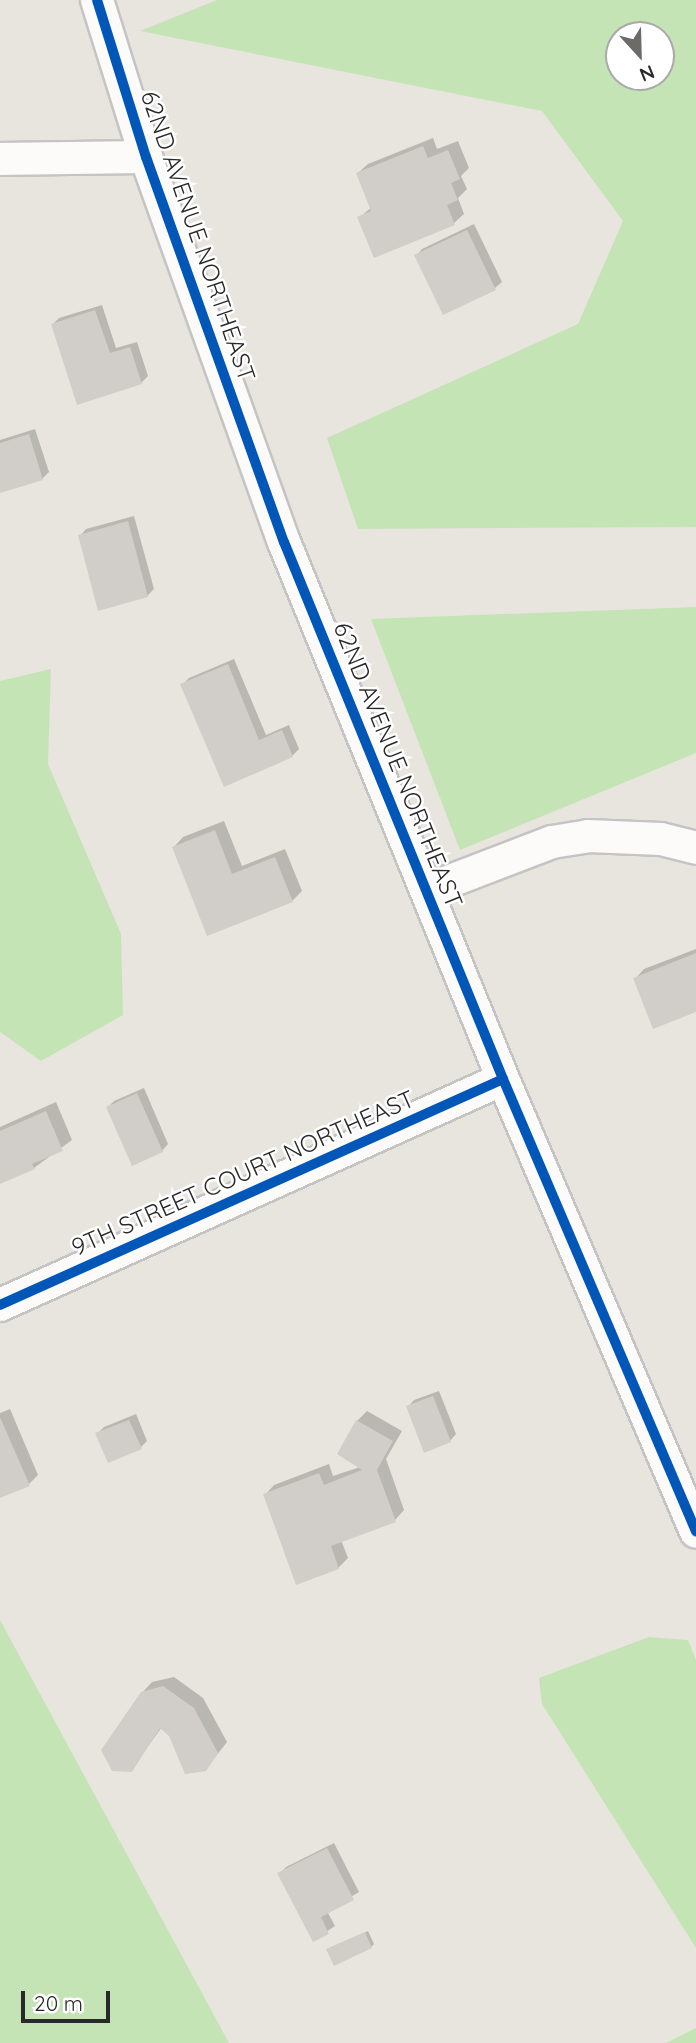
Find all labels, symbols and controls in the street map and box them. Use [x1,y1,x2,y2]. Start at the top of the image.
north arrow [605,21,675,91]
text: N [636,60,658,87]
street label: 62ND AVENUE NORTHEAST [135,87,261,385]
street label: 62ND AVENUE NORTHEAST [327,618,469,912]
street label: 9TH STREET COURT NORTHEAST [67,1084,419,1262]
scale bar [24,1976,114,2020]
text: 20 m [34,1990,83,2016]

